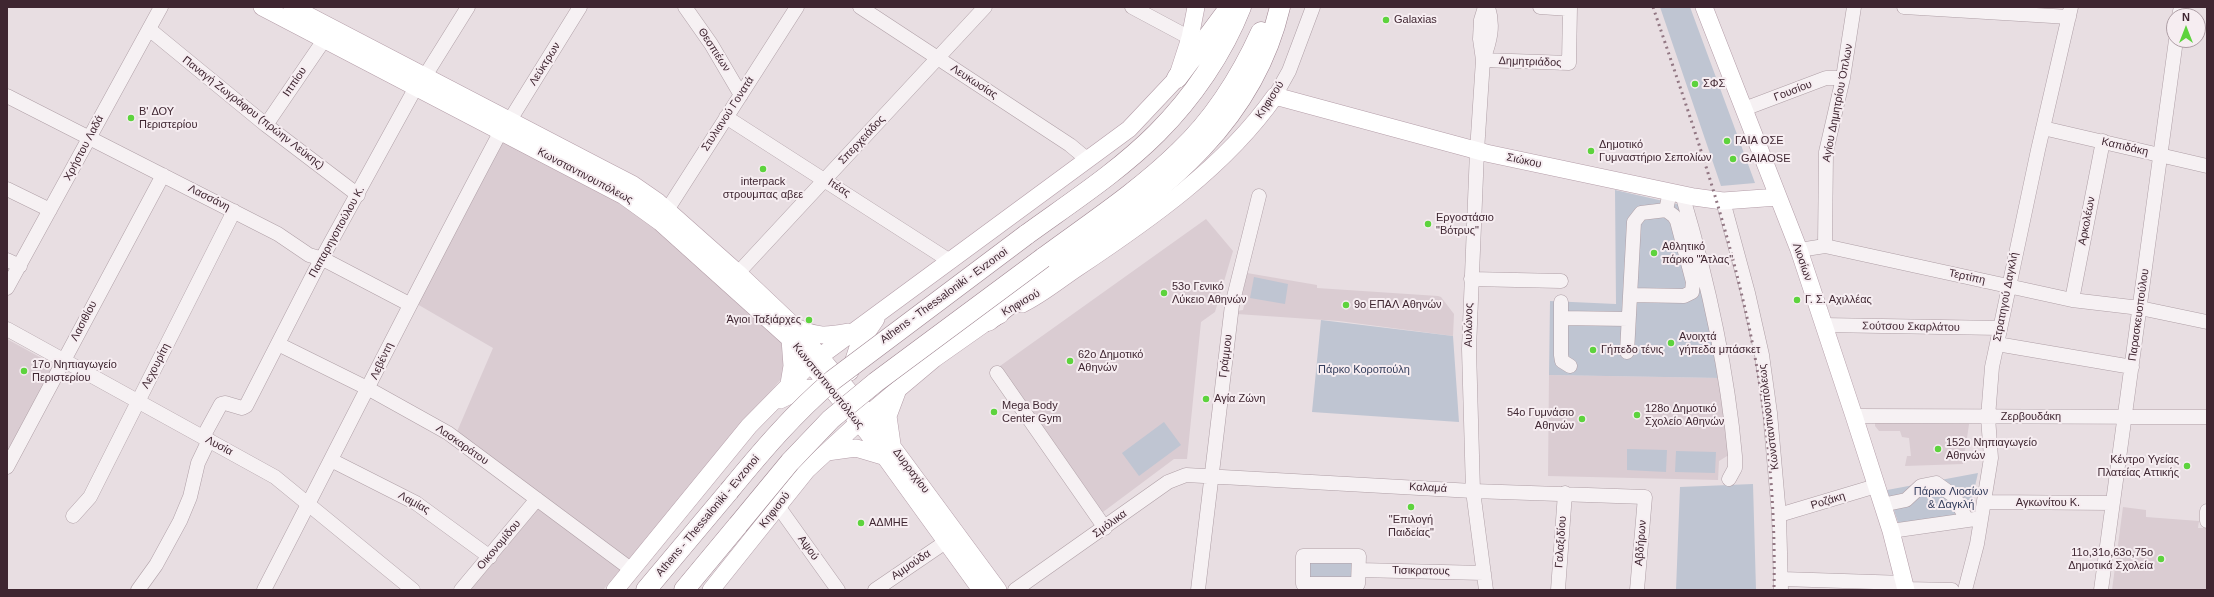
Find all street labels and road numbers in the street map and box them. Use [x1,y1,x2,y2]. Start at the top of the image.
street label: Θεσπιέων [695,26,733,74]
street label: Λεύκτρων [527,40,563,88]
street label: Αγίου Δημητρίου Όπλων [1820,43,1856,163]
street label: Παναγή Ζωγράφου (πρώην Λεύκης) [180,54,326,172]
street label: Δημητριάδος [1498,54,1562,70]
street label: Λευκωσίας [948,62,1000,102]
street label: Ιππίου [280,65,310,99]
street label: Στυλιανού Γονατά [699,74,757,154]
street label: Γουσίου [1772,78,1814,104]
street label: Κηφισού [1253,79,1287,121]
street label: Χρήστου Λαδά [61,113,107,183]
street label: Σπερχειάδος [836,113,888,167]
street label: Καπιδάκη [2100,135,2150,159]
street label: Κωνσταντινουπόλεως [535,145,635,207]
street label: Σιώκου [1505,151,1543,171]
street label: Ιτέας [825,176,853,200]
street label: Λασσάνη [186,182,232,214]
street label: Παπαρηγοπούλου Κ. [306,184,368,280]
street label: Αρκολέων [2076,196,2098,246]
street label: Λιοσίων [1789,241,1815,283]
street label: Athens - Thessaloniki - Evzonoi [878,245,1010,347]
street label: Στρατηγού Δαγκλή [1991,251,2021,343]
street label: Τερτίπη [1948,267,1986,287]
street label: Παρασκευοπούλου [2126,268,2152,362]
street label: Κηφισού [1000,287,1042,319]
street label: Λασιθίου [68,299,100,343]
street label: Αυλώνος [1462,303,1476,347]
street label: Σούτσου Σκαρλάτου [1862,320,1960,334]
street label: Γράμμου [1217,334,1235,378]
street label: Λεβέντη [368,340,396,382]
street label: Λεχουρίτη [139,341,173,391]
street label: Κωνσταντινουπόλεως [789,341,867,431]
street label: Κωνσταντινουπόλεως [1756,363,1782,471]
street label: Ζερβουδάκη [2001,410,2061,424]
street label: Λασκαράτου [433,422,491,468]
street label: Λυσία [203,433,235,459]
street label: Δυρραχίου [890,446,932,496]
street label: Athens - Thessaloniki - Evzonoi [653,453,763,579]
street label: Καλαμά [1409,480,1447,496]
street label: Λαμίας [396,489,432,517]
street label: Κηφισού [757,489,793,531]
street label: Ροζάκη [1809,489,1847,513]
street label: Αγκωνίτου Κ. [2016,496,2080,510]
street label: Σμόλικα [1090,507,1130,541]
street label: Γαλαξιδίου [1553,516,1569,568]
street label: Οικονομίδου [474,517,524,573]
street label: Αβδήρων [1632,519,1650,567]
street label: Αψού [795,533,821,563]
street label: Αμμούδα [889,547,933,583]
street label: Τισικρατους [1392,564,1450,578]

